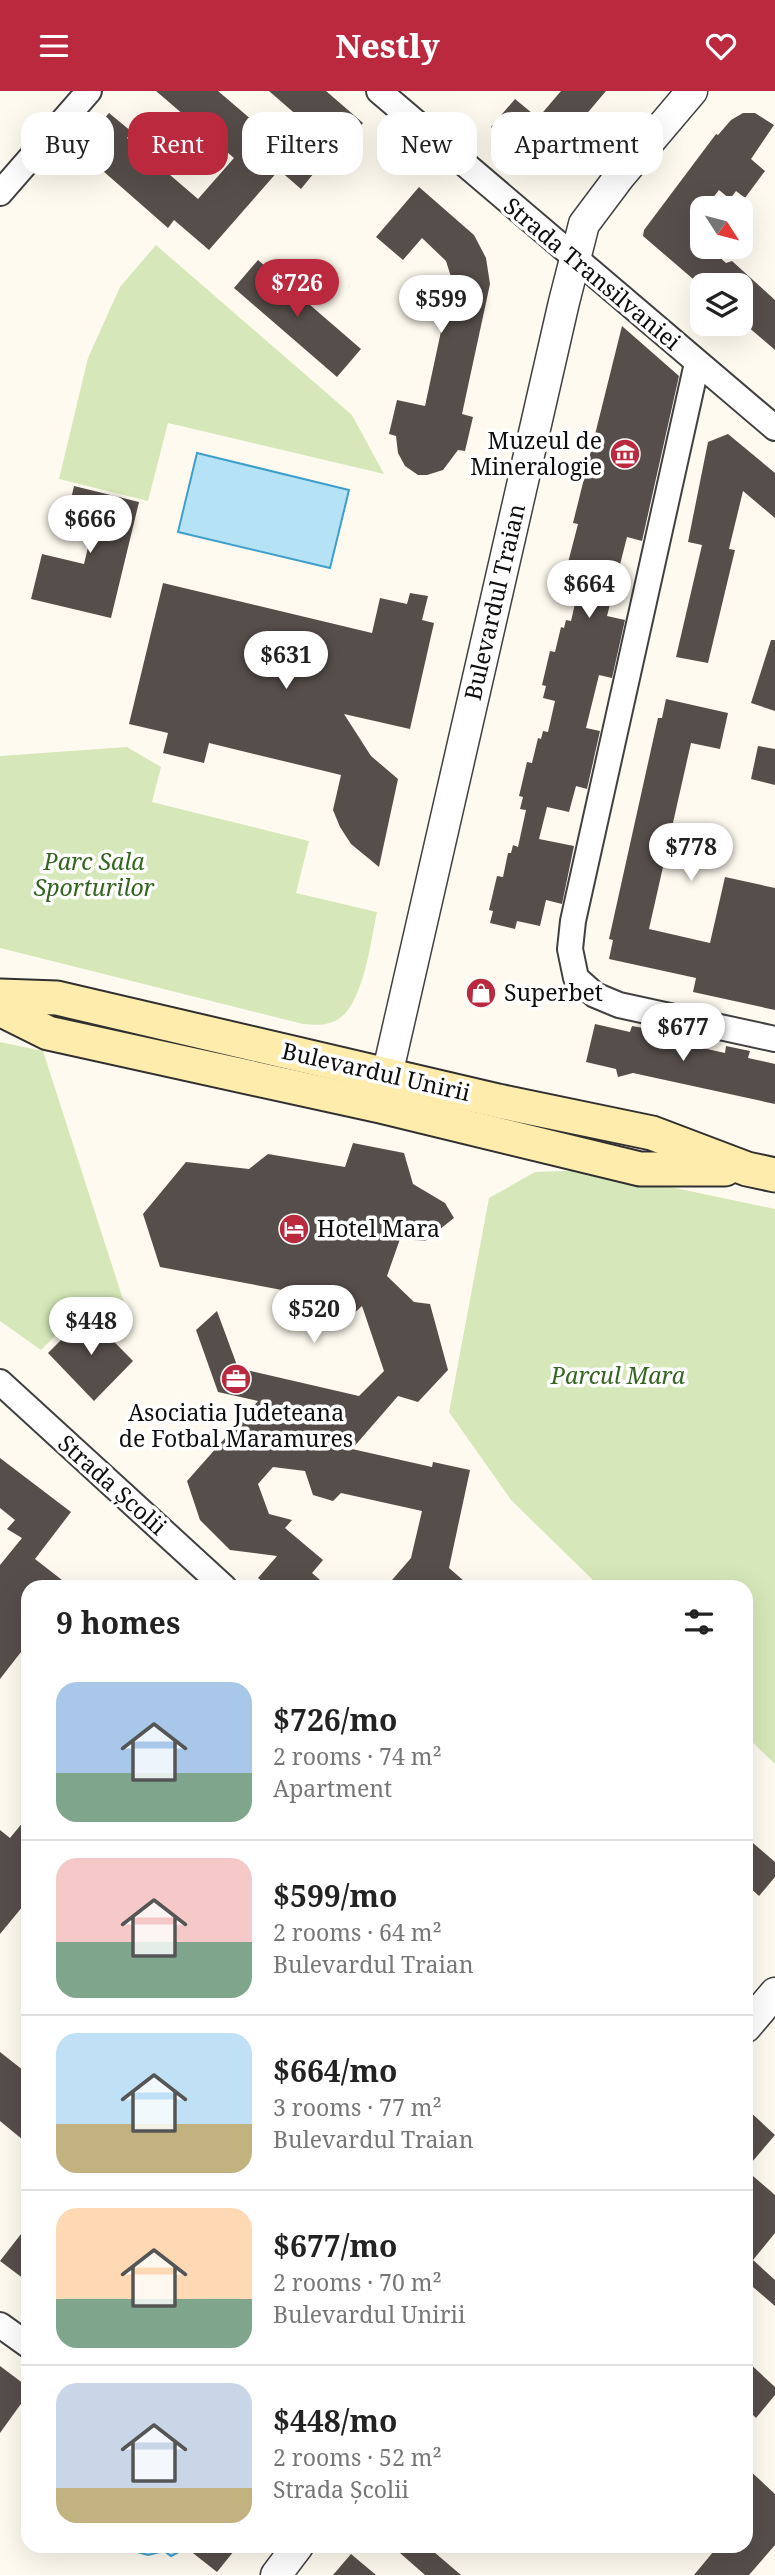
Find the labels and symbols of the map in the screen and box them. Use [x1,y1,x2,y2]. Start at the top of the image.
street label: Strada Transilvaniei [497,190,689,357]
north arrow [690,196,752,259]
pin: $726 [256,259,338,319]
pin: $599 [400,275,482,335]
place label: Muzeul de Mineralogie [470,424,602,482]
museum icon: Muzeul de Mineralogie [608,437,642,471]
pin: $666 [49,496,131,555]
street label: Bulevardul Traian [456,500,532,703]
pin: $664 [548,561,630,620]
pin: $631 [245,631,327,691]
pin: $778 [650,823,732,883]
park label: Parc Sala Sporturilor [34,845,155,903]
shop icon: Superbet [464,976,498,1010]
place label: Superbet [504,976,603,1008]
pin: $677 [642,1003,724,1063]
street label: Bulevardul Unirii [279,1034,474,1108]
hotel icon: Hotel Mara [277,1212,311,1246]
place label: Hotel Mara [317,1212,440,1244]
pin: $520 [273,1285,355,1345]
pin: $448 [50,1297,132,1357]
park label: Parcul Mara [550,1359,686,1391]
office icon: Asociatia Judeteana de Fotbal Maramures [219,1362,253,1396]
place label: Asociatia Judeteana de Fotbal Maramures [119,1396,353,1454]
street label: Strada Școlii [51,1427,174,1542]

